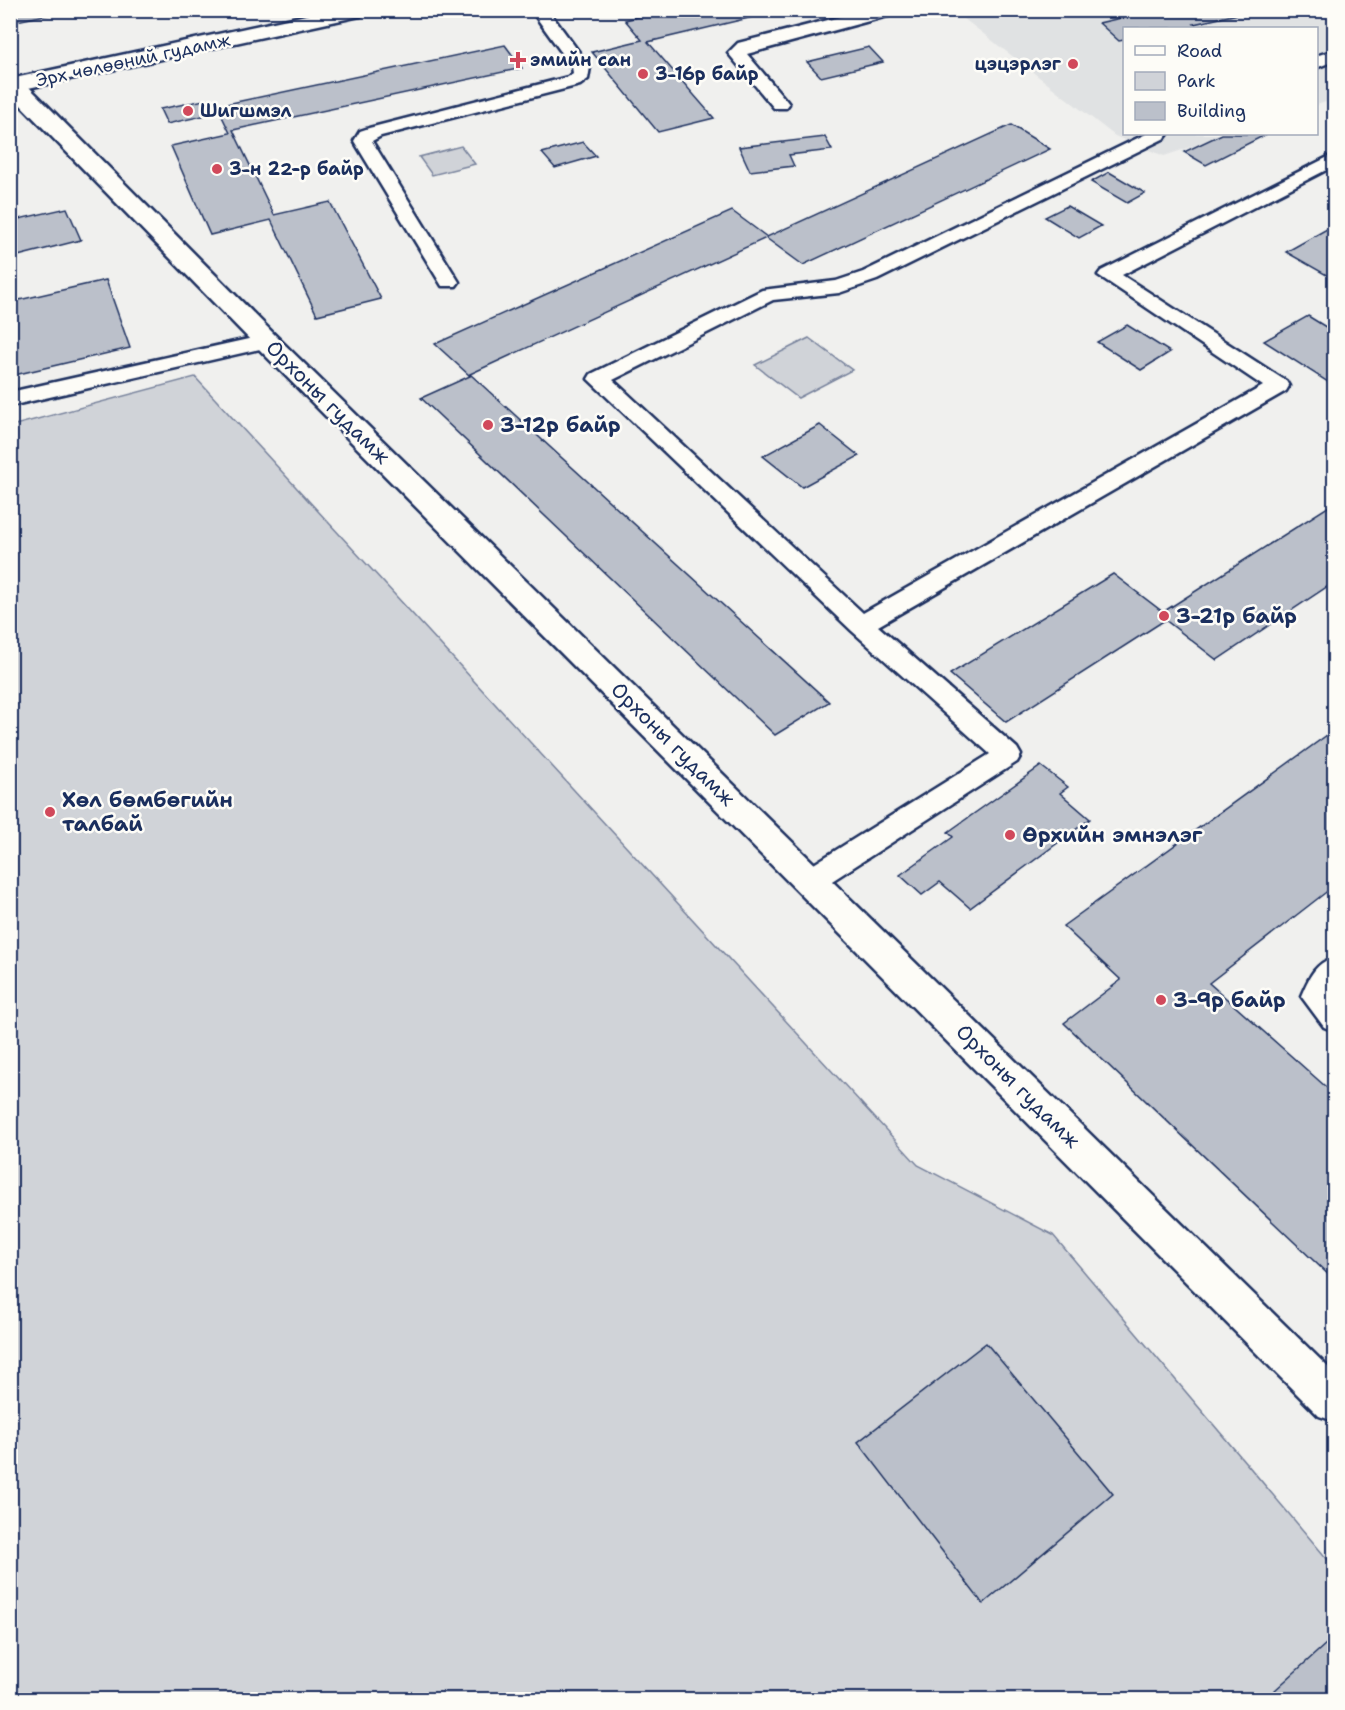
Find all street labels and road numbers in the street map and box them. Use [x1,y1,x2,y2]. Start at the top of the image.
street label: Эрх чөлөөний гудамж [34,28,233,92]
street label: Орхоны гудамж [260,334,396,470]
street label: Орхоны гудамж [605,676,741,812]
street label: Орхоны гудамж [950,1018,1086,1154]

